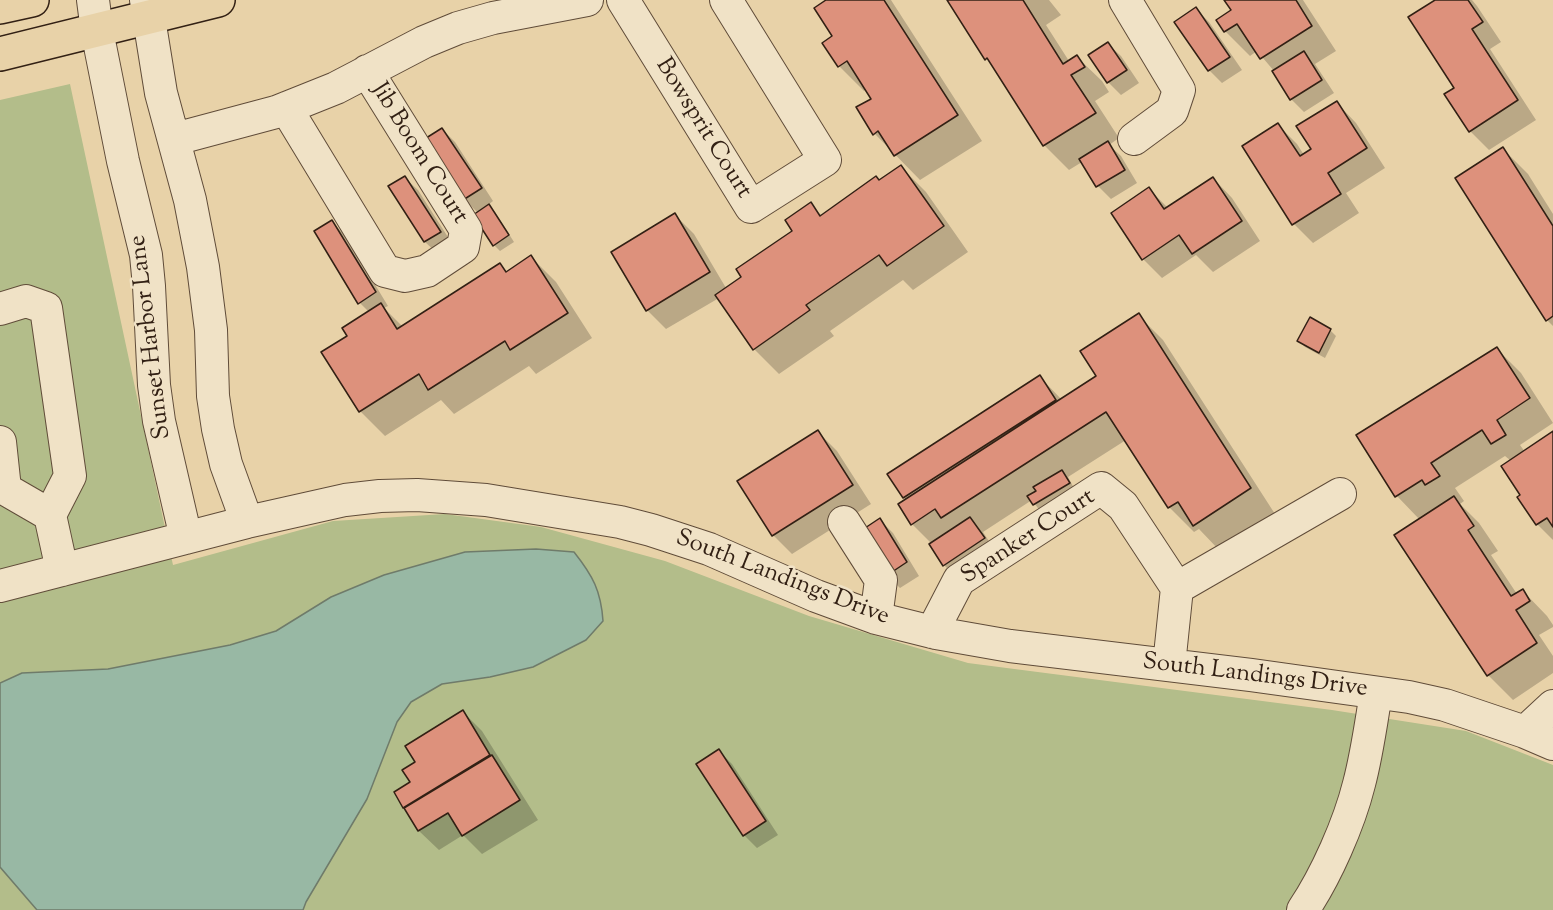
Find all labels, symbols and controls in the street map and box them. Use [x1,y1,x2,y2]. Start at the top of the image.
street label: Bowsprit Court [647,53,757,205]
street label: Jib Boom Court [363,78,473,230]
street label: Sunset Harbor Lane [125,233,179,441]
street label: Spanker Court [957,484,1101,592]
street label: South Landings Drive [671,525,893,633]
street label: South Landings Drive [1141,649,1369,705]

